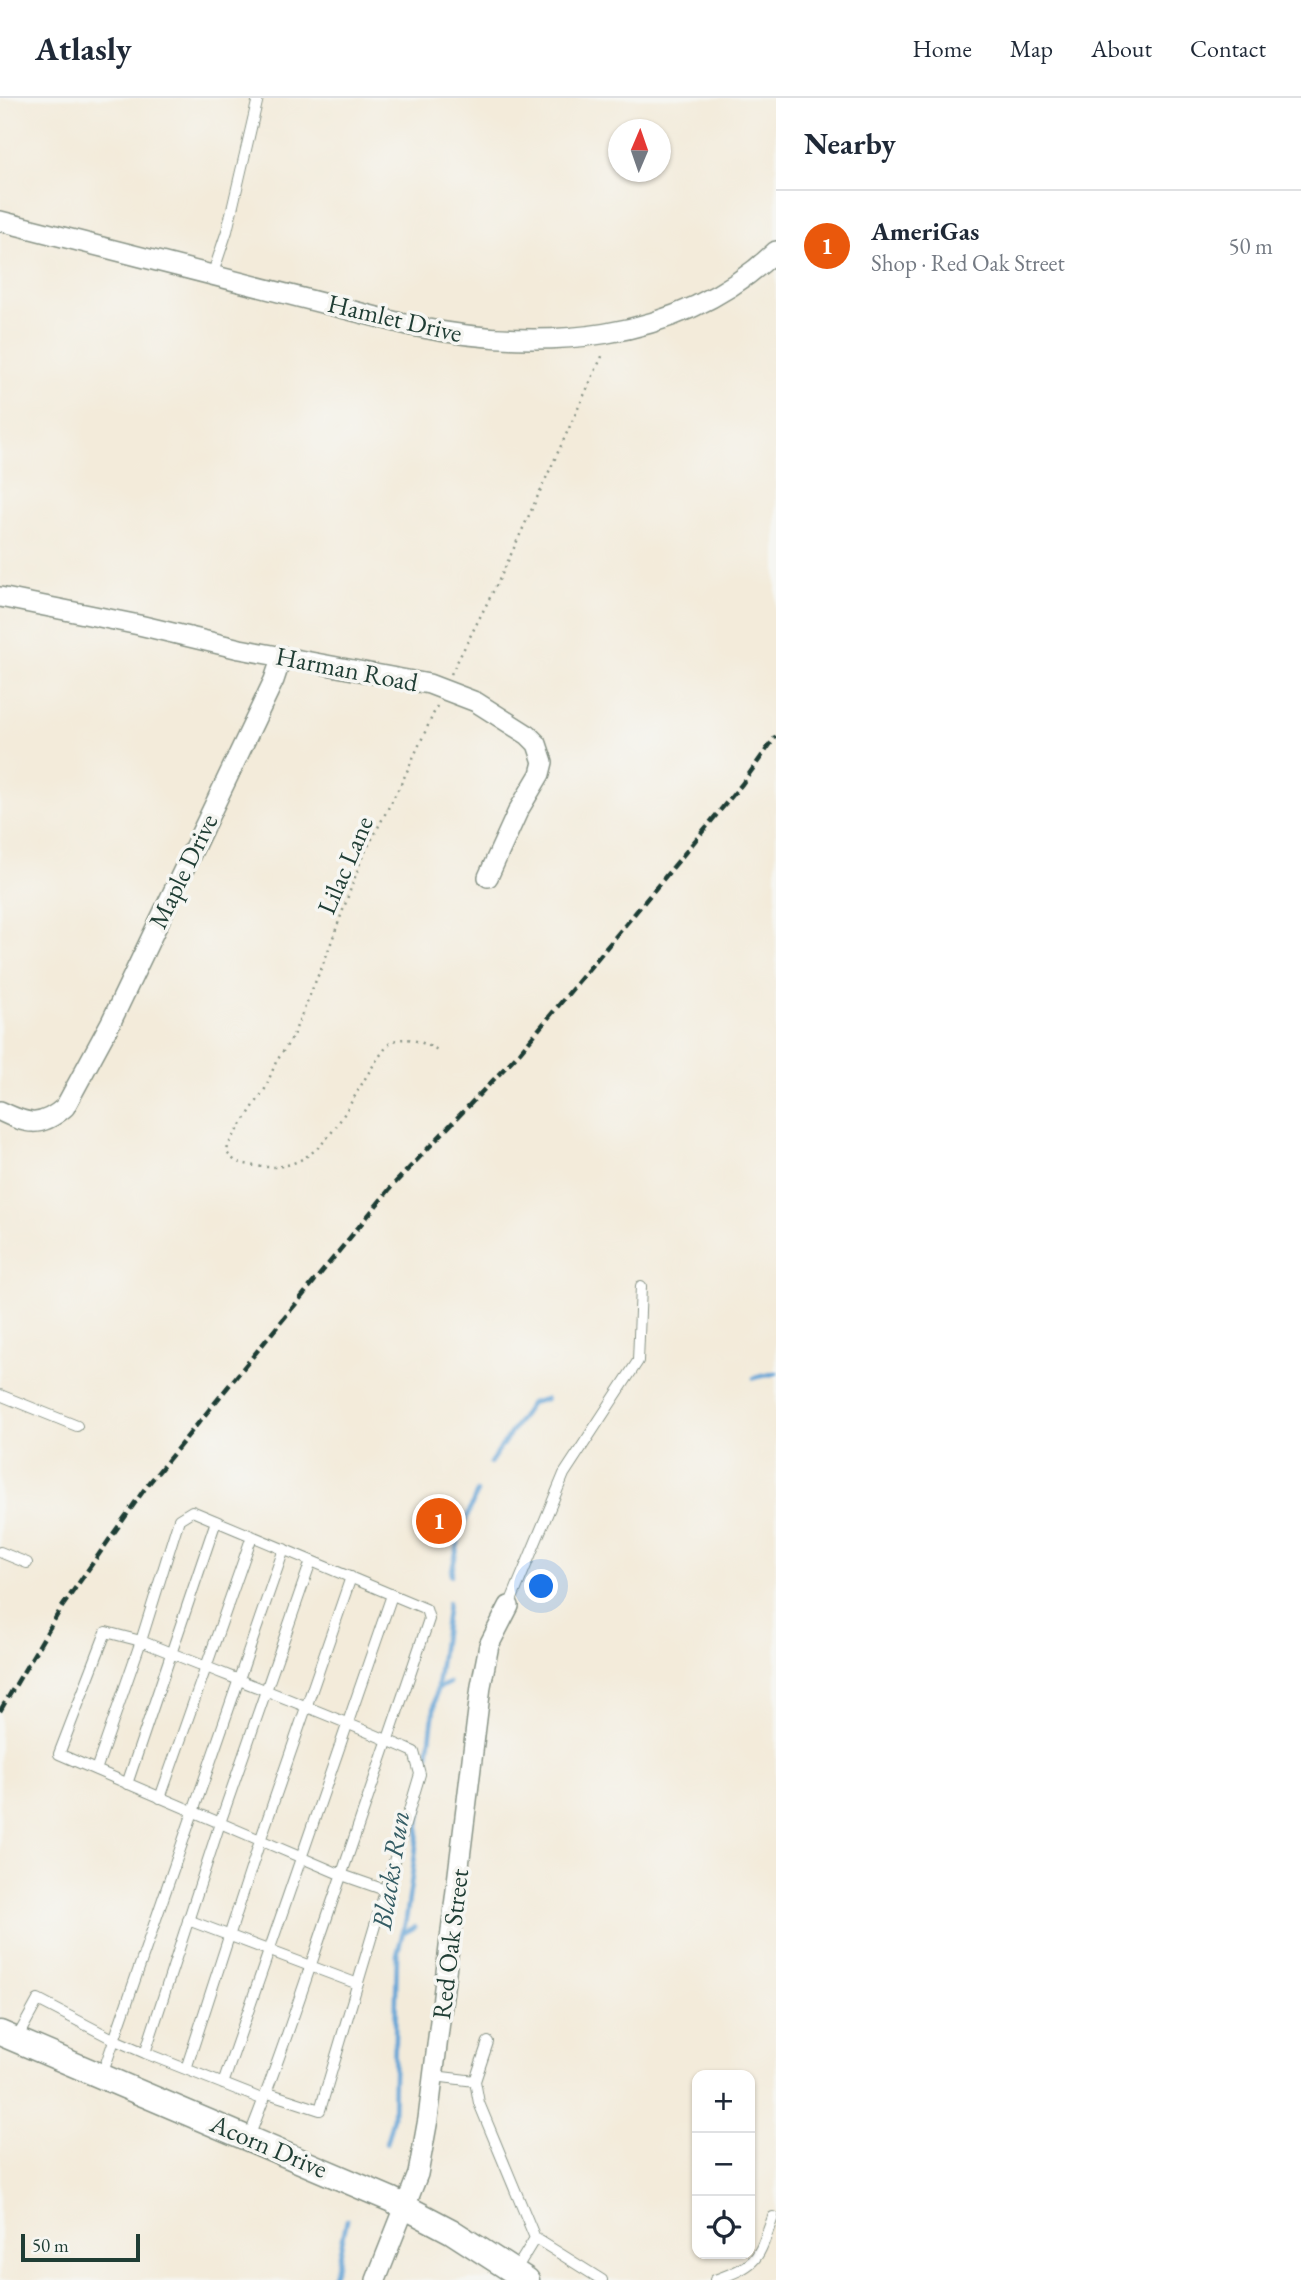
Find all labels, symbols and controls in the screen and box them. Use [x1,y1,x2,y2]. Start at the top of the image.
text: Atlasly [35,27,132,70]
text: Home [912,33,972,64]
text: Map [1010,33,1053,64]
text: About [1091,33,1152,64]
text: Contact [1190,33,1266,64]
north arrow [608,119,671,182]
text: Nearby [804,124,896,163]
text: AmeriGas [871,214,979,248]
text: 1 [821,231,833,261]
text: 50 m [1228,231,1273,261]
text: Shop · Red Oak Street [871,248,1065,278]
street label: Hamlet Drive [324,286,466,350]
street label: Harman Road [273,639,422,700]
street label: Maple Drive [141,808,225,934]
street label: Lilac Lane [309,811,381,919]
pin: 1 [416,1495,462,1547]
your location [524,1569,558,1603]
water label: Blacks Run [363,1808,417,1933]
street label: Red Oak Street [424,1867,476,2021]
map controls [692,2070,755,2259]
button: + [692,2070,755,2133]
street label: Acorn Drive [204,2106,333,2186]
button: − [692,2133,755,2196]
button: locate [692,2196,755,2259]
scale bar [21,2231,140,2263]
text: 50 m [32,2233,69,2258]

